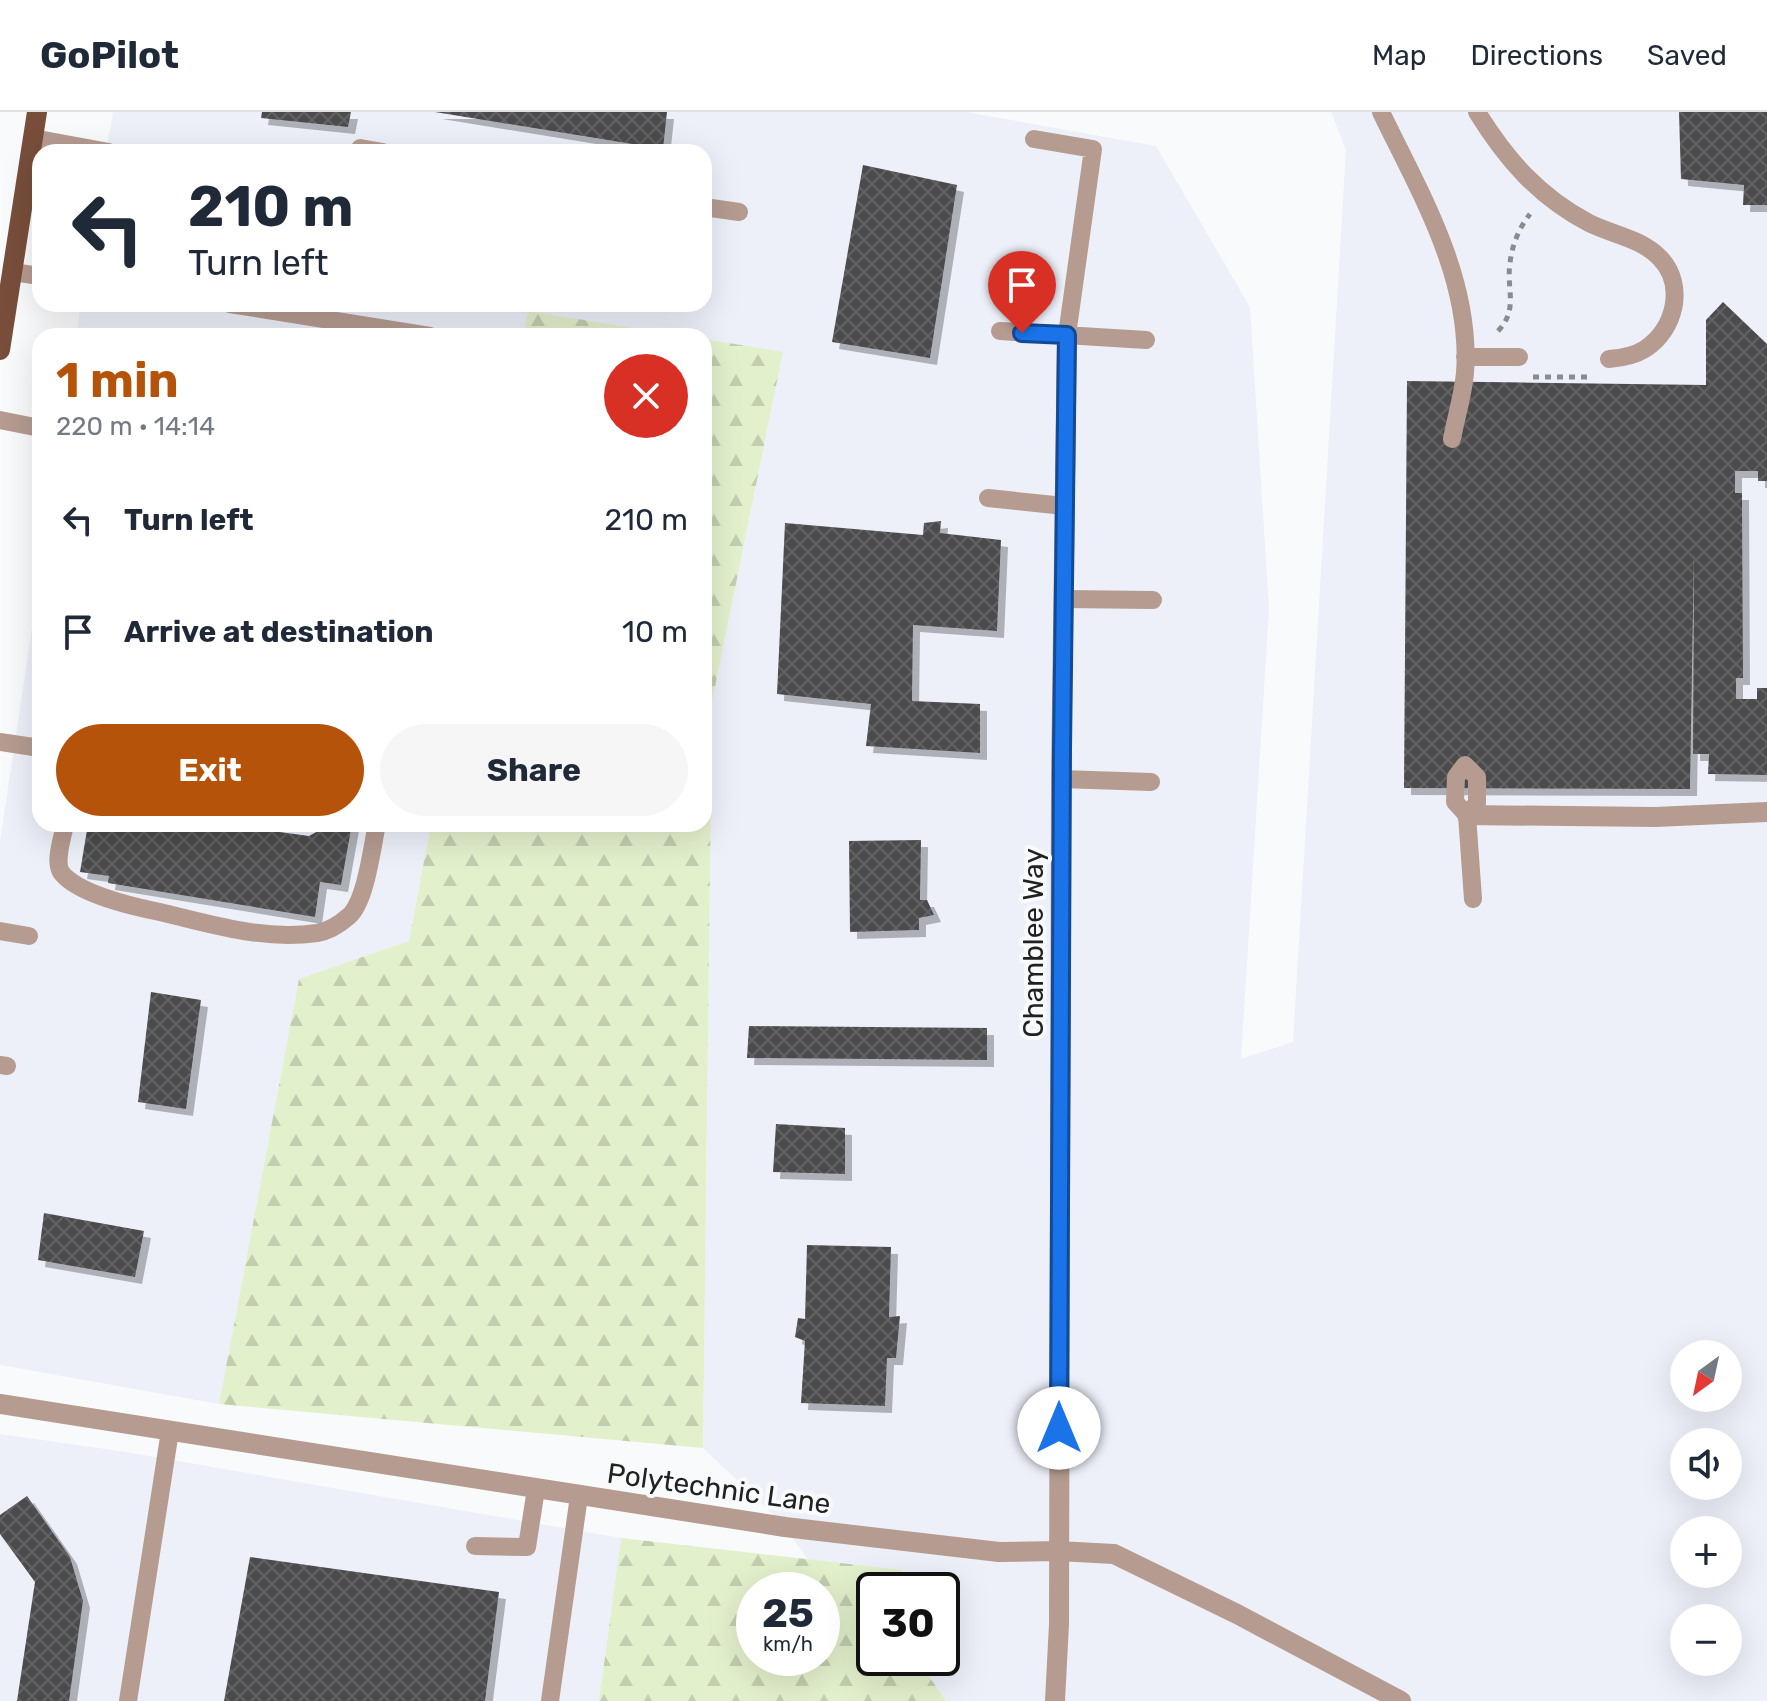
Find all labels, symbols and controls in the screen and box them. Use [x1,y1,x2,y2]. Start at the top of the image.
text: GoPilot [40,32,179,78]
text: Map [1372,39,1426,72]
text: Directions [1470,39,1603,72]
text: Saved [1647,39,1727,72]
text: 210 m [188,174,354,240]
icon: left [56,176,160,280]
text: Turn left [188,241,329,284]
pin [988,251,1056,333]
icon: arrive [1000,263,1044,307]
text: 1 min [56,352,179,409]
button: close [604,354,688,438]
text: 220 m · 14:14 [56,411,215,442]
icon: left [56,498,100,542]
text: Turn left [124,502,254,538]
text: 210 m [604,502,688,538]
icon: arrive [56,610,100,654]
text: Arrive at destination [124,614,434,650]
text: 10 m [622,614,688,650]
button: Exit [56,724,364,816]
button: Share [380,724,688,816]
street label: Chamblee Way [1017,848,1050,1038]
north arrow [1670,1340,1742,1412]
map controls [1670,1340,1742,1676]
position arrow [1017,1386,1101,1470]
button: sound [1670,1428,1742,1500]
street label: Polytechnic Lane [605,1456,833,1521]
button: + [1670,1516,1742,1588]
speed limit sign: 30 [856,1572,960,1676]
text: 25 [762,1590,814,1637]
button: − [1670,1604,1742,1676]
text: km/h [763,1632,813,1656]

